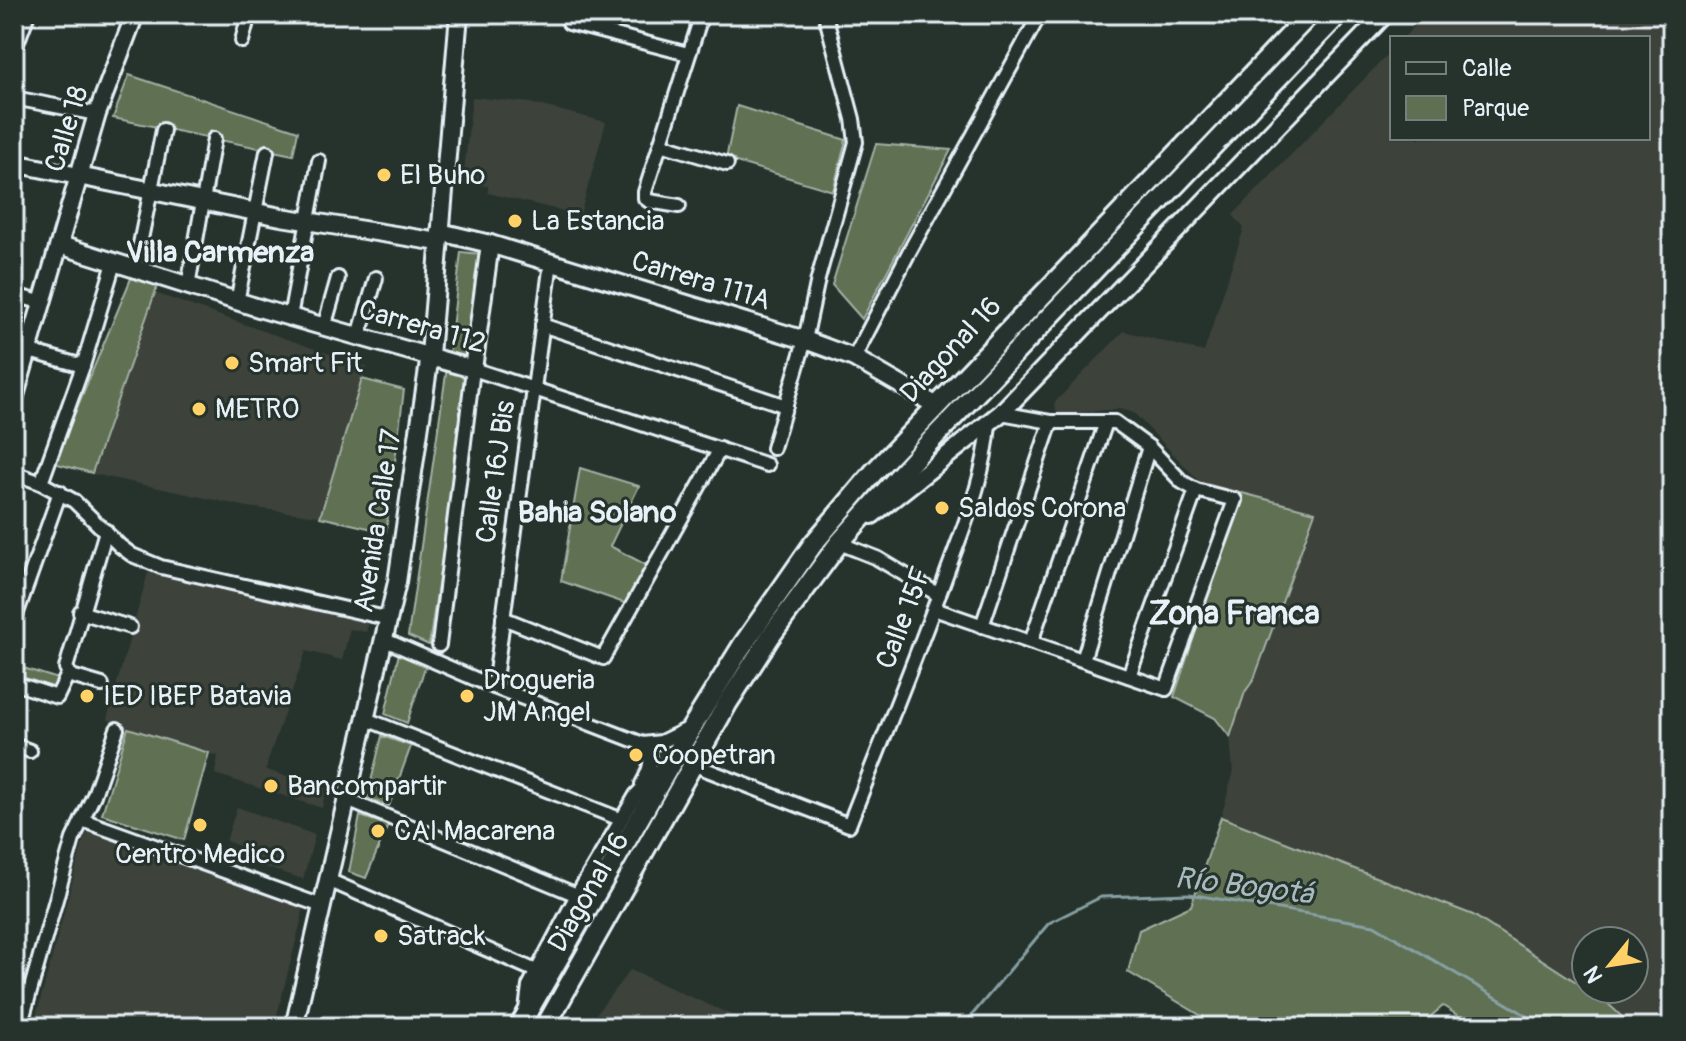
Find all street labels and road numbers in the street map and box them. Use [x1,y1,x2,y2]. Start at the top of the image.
street label: Calle 18 [37,82,97,176]
street label: Carrera 111A [627,243,775,319]
street label: Diagonal 16 [893,289,1009,411]
street label: Carrera 112 [355,292,489,362]
street label: Calle 16J Bis [469,398,523,546]
street label: Avenida Calle 17 [346,427,410,615]
street label: Calle 15F [869,562,939,674]
street label: Diagonal 16 [541,826,637,958]

